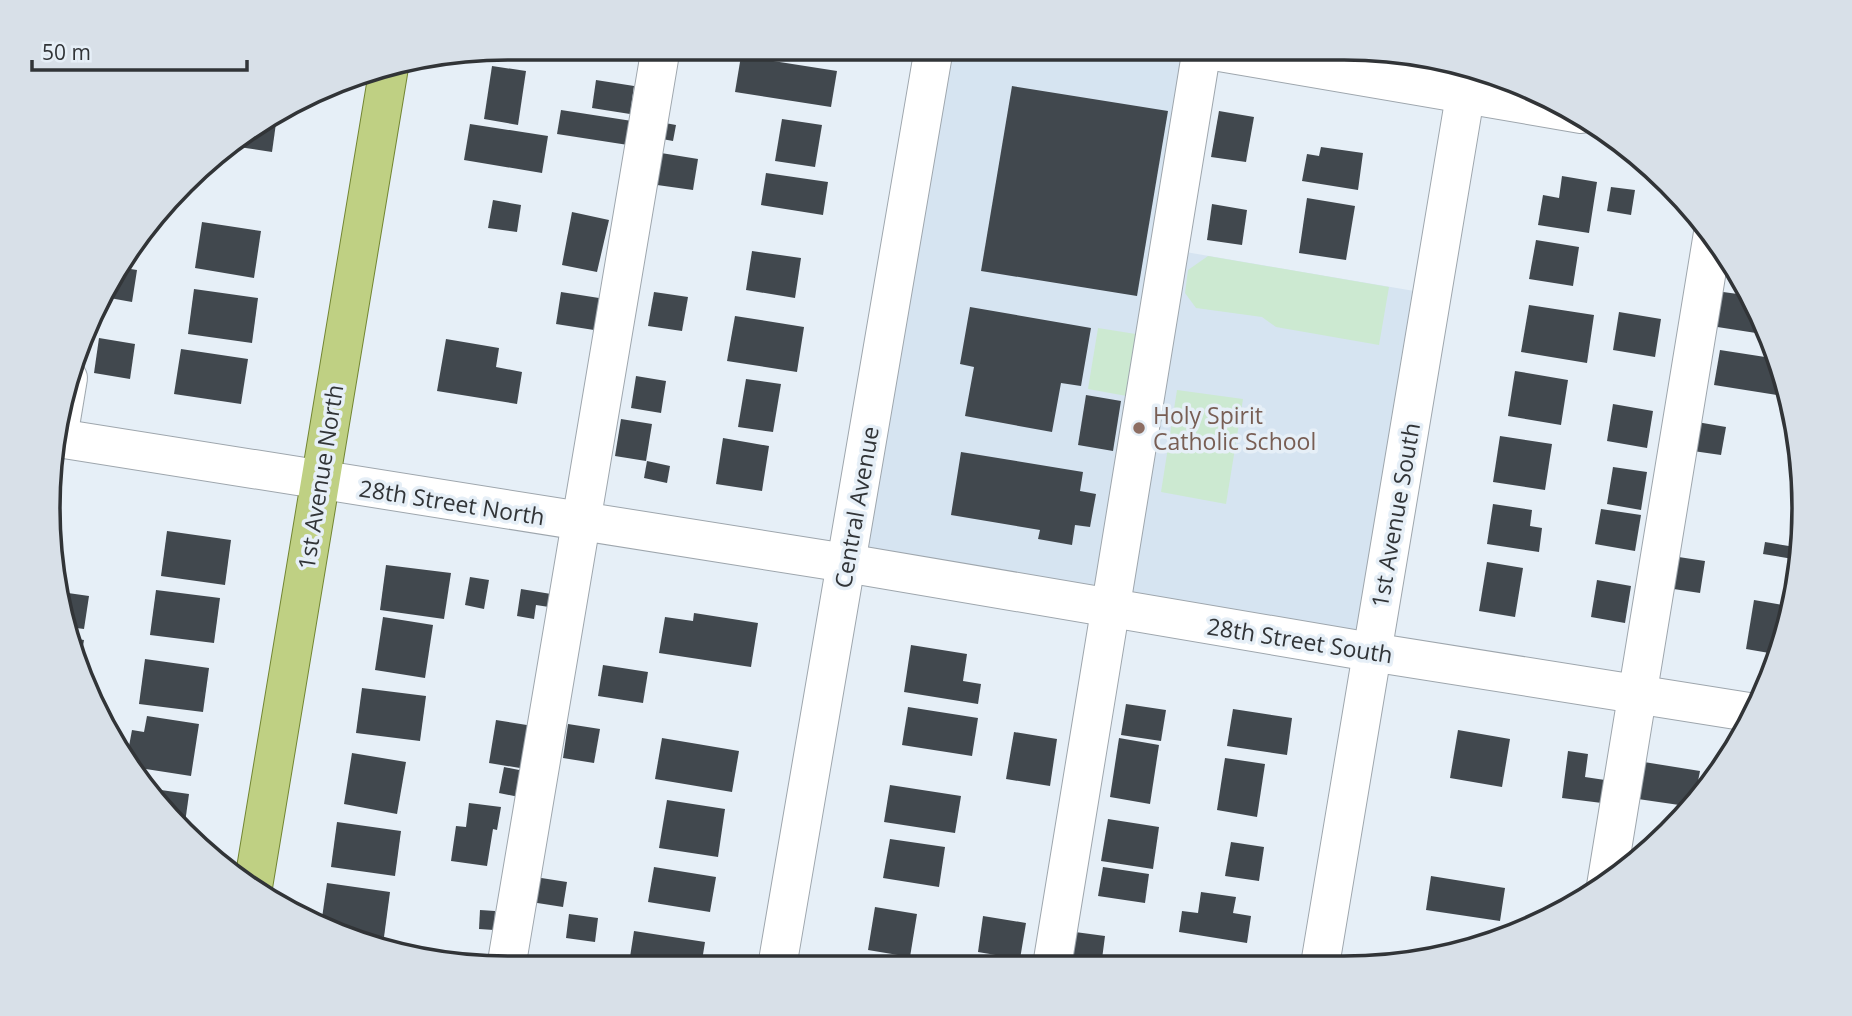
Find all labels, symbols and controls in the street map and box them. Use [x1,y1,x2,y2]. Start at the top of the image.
scale bar [32,28,247,72]
text: 50 m [42,38,91,66]
street label: 1st Avenue North [290,382,350,572]
place label: Holy Spirit Catholic School [1153,399,1316,457]
marker: Holy Spirit Catholic School [1131,420,1147,436]
street label: 1st Avenue South [1363,420,1427,610]
street label: Central Avenue [826,424,886,590]
street label: 28th Street North [357,472,547,532]
street label: 28th Street South [1205,610,1395,670]

